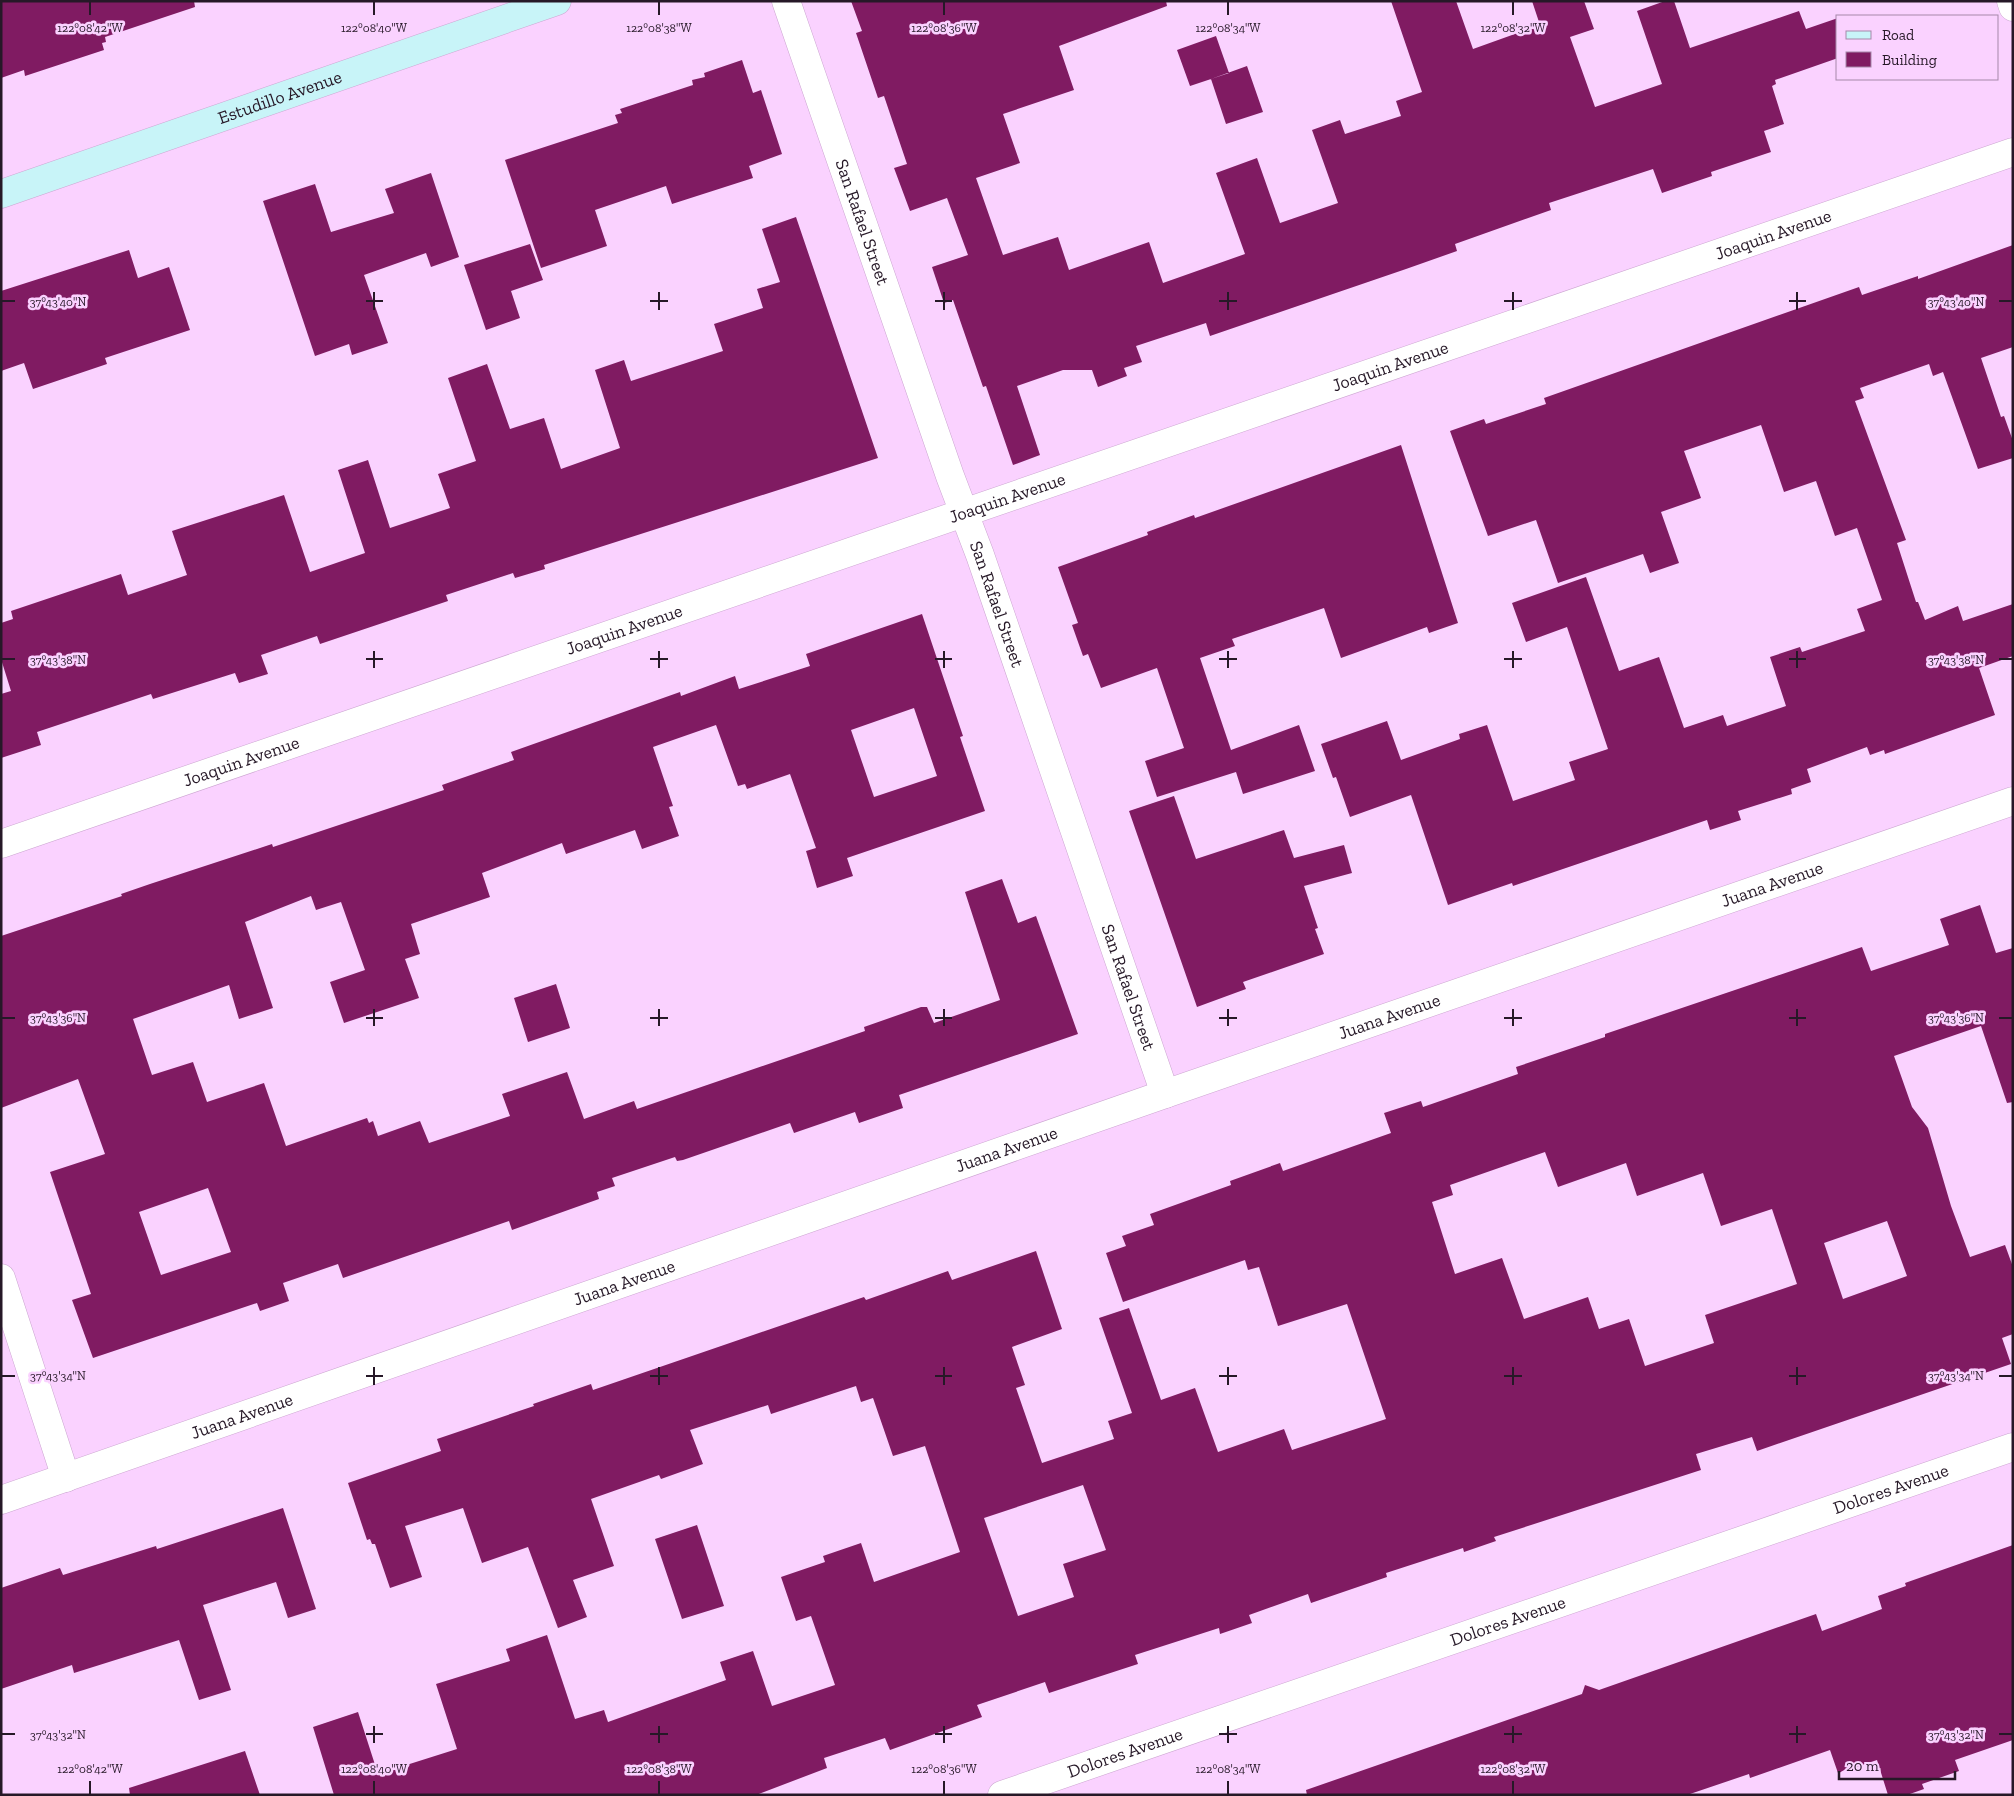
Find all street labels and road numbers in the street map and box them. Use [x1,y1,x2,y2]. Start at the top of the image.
street label: Estudillo Avenue [215,66,345,129]
street label: San Rafael Street [830,156,894,288]
street label: Joaquin Avenue [1712,204,1834,265]
street label: Joaquin Avenue [1329,336,1451,396]
street label: Joaquin Avenue [946,468,1068,528]
street label: San Rafael Street [965,538,1029,670]
street label: Joaquin Avenue [563,600,685,660]
street label: Joaquin Avenue [180,731,302,792]
street label: Juana Avenue [1718,857,1826,912]
street label: San Rafael Street [1097,921,1160,1053]
street label: Juana Avenue [1335,989,1443,1044]
street label: Juana Avenue [953,1121,1060,1177]
street label: Juana Avenue [570,1255,678,1311]
street label: Juana Avenue [188,1388,296,1444]
street label: Dolores Avenue [1830,1459,1951,1519]
street label: Dolores Avenue [1447,1591,1568,1651]
street label: Dolores Avenue [1064,1723,1185,1783]

